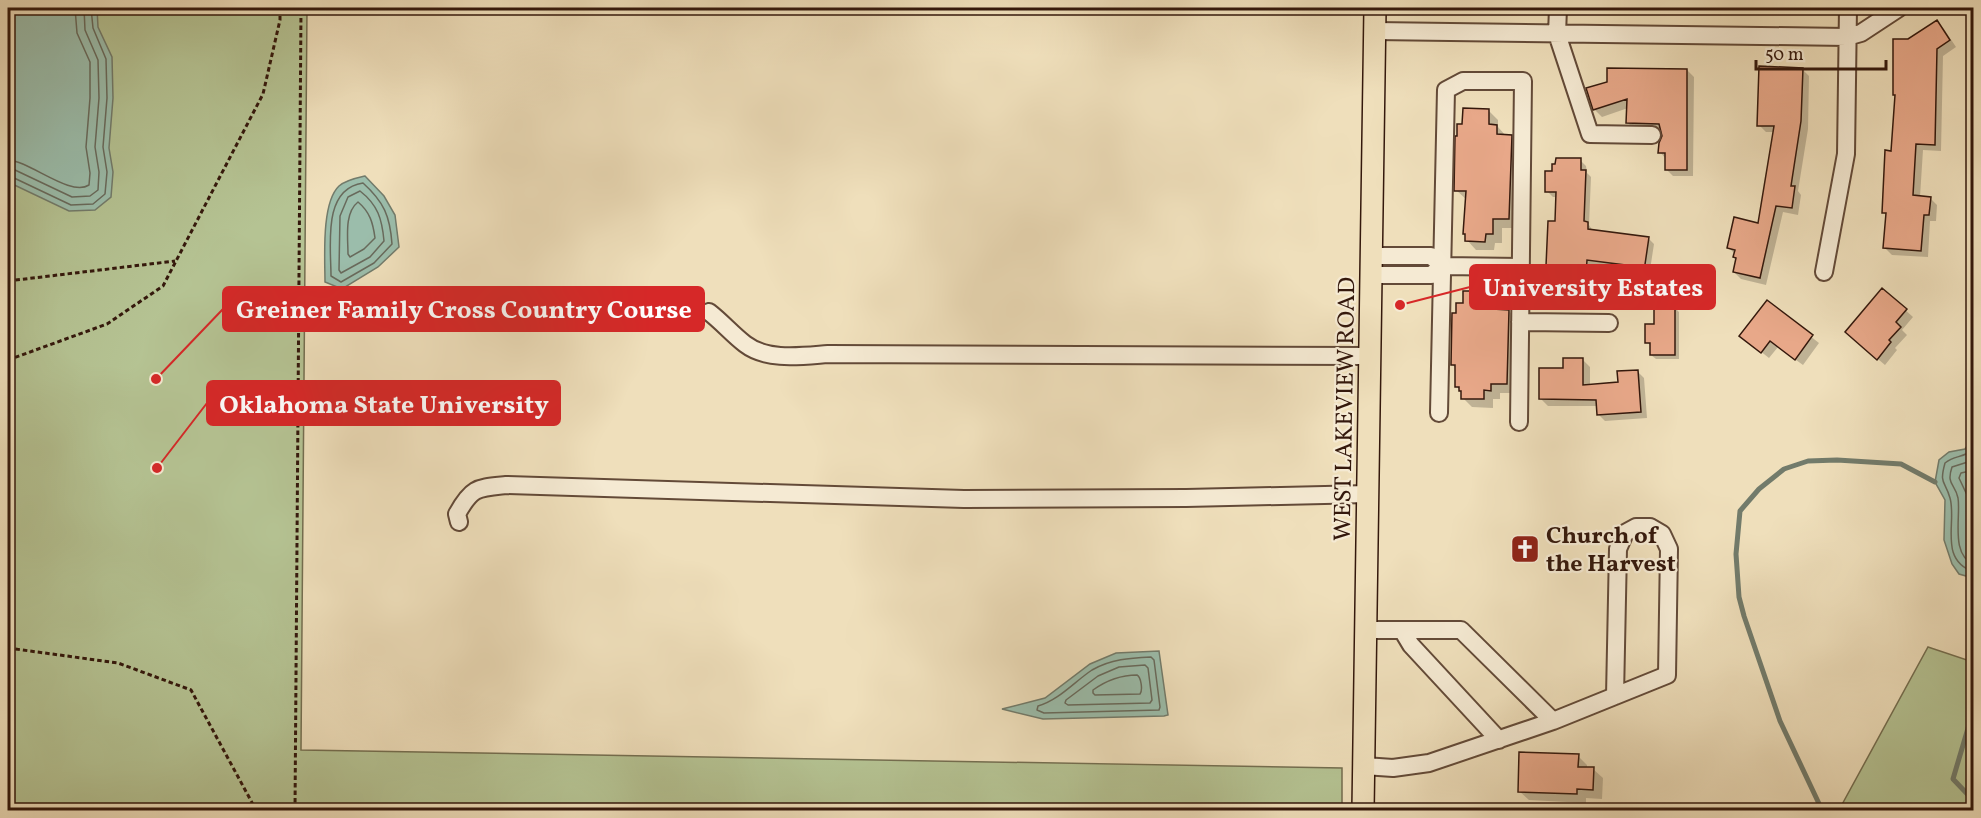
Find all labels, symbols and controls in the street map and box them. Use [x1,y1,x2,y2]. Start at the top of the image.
scale bar [1756,33,1886,71]
text: 50 m [1765,43,1804,68]
callout: University Estates [1470,265,1715,309]
text: University Estates [1483,271,1703,307]
street label: WEST LAKEVIEW ROAD [1327,277,1365,541]
callout: Greiner Family Cross Country Course [223,287,704,331]
text: Greiner Family Cross Country Course [236,293,692,329]
callout: Oklahoma State University [207,381,560,425]
text: Oklahoma State University [219,388,549,424]
place label: Church of the Harvest [1546,520,1676,582]
church icon: Church of the Harvest [1509,533,1541,565]

